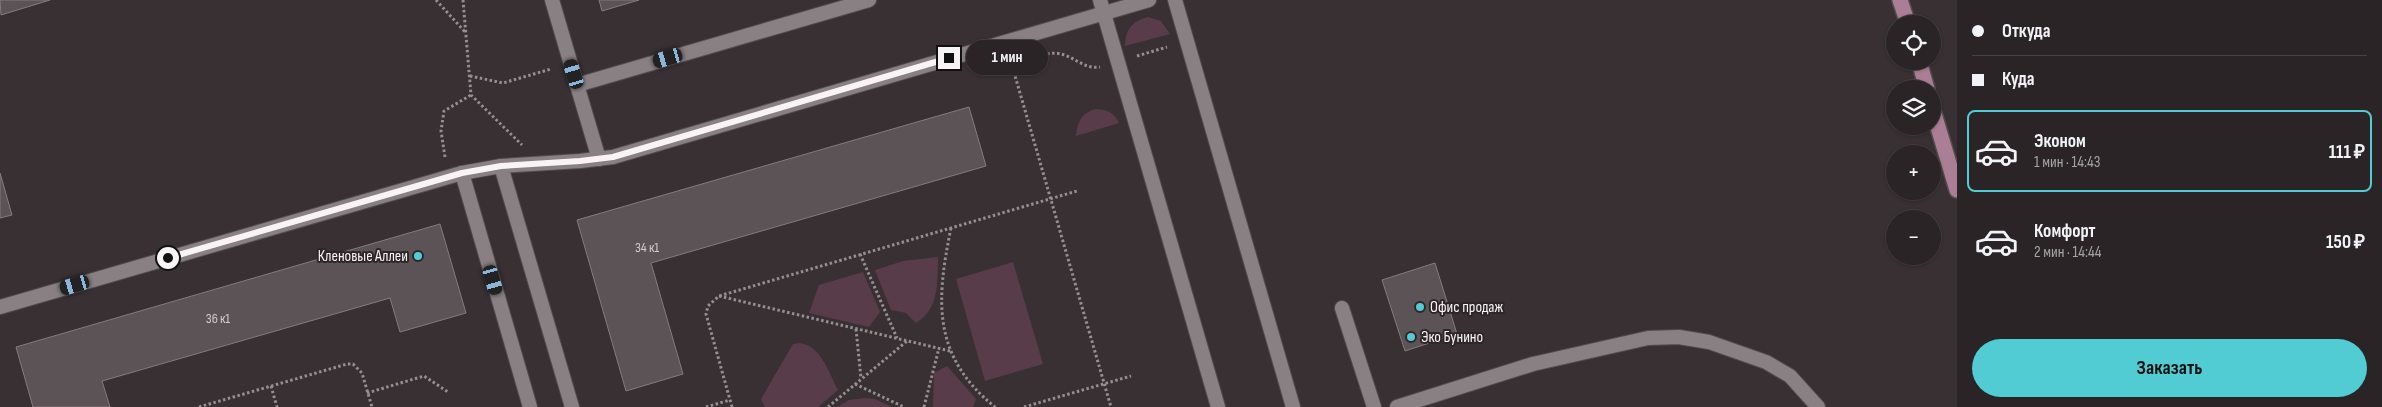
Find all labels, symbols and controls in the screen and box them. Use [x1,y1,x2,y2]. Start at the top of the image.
map controls [1886,15,1941,265]
button: locate [1886,15,1941,70]
text: Откуда [2002,20,2051,43]
callout: 1 мин [966,40,1049,76]
car [651,47,684,69]
route end [938,47,960,69]
text: 1 мин [991,48,1023,67]
car [562,57,585,91]
text: Куда [2002,68,2035,91]
button: layers [1886,80,1941,135]
icon: car [1974,129,2019,174]
text: Эконом [2034,130,2086,153]
text: 111 ₽ [2329,141,2365,164]
button: + [1886,145,1941,200]
text: 1 мин · 14:43 [2034,153,2100,172]
button: − [1886,210,1941,265]
icon: car [1974,219,2019,264]
text: Комфорт [2034,220,2096,243]
text: 150 ₽ [2326,231,2365,254]
house number: 34 к1 [635,239,659,256]
text: 2 мин · 14:44 [2034,243,2101,262]
route start [157,247,179,269]
place label: Кленовые Аллеи [318,247,408,266]
marker: Кленовые Аллеи [412,250,424,262]
car [481,264,504,296]
car [58,274,91,296]
place label: Офис продаж [1430,298,1503,317]
marker: Офис продаж [1414,301,1426,313]
house number: 36 к1 [206,310,230,327]
place label: Эко Бунино [1421,328,1483,347]
marker: Эко Бунино [1405,331,1417,343]
button: Заказать [1972,339,2367,397]

